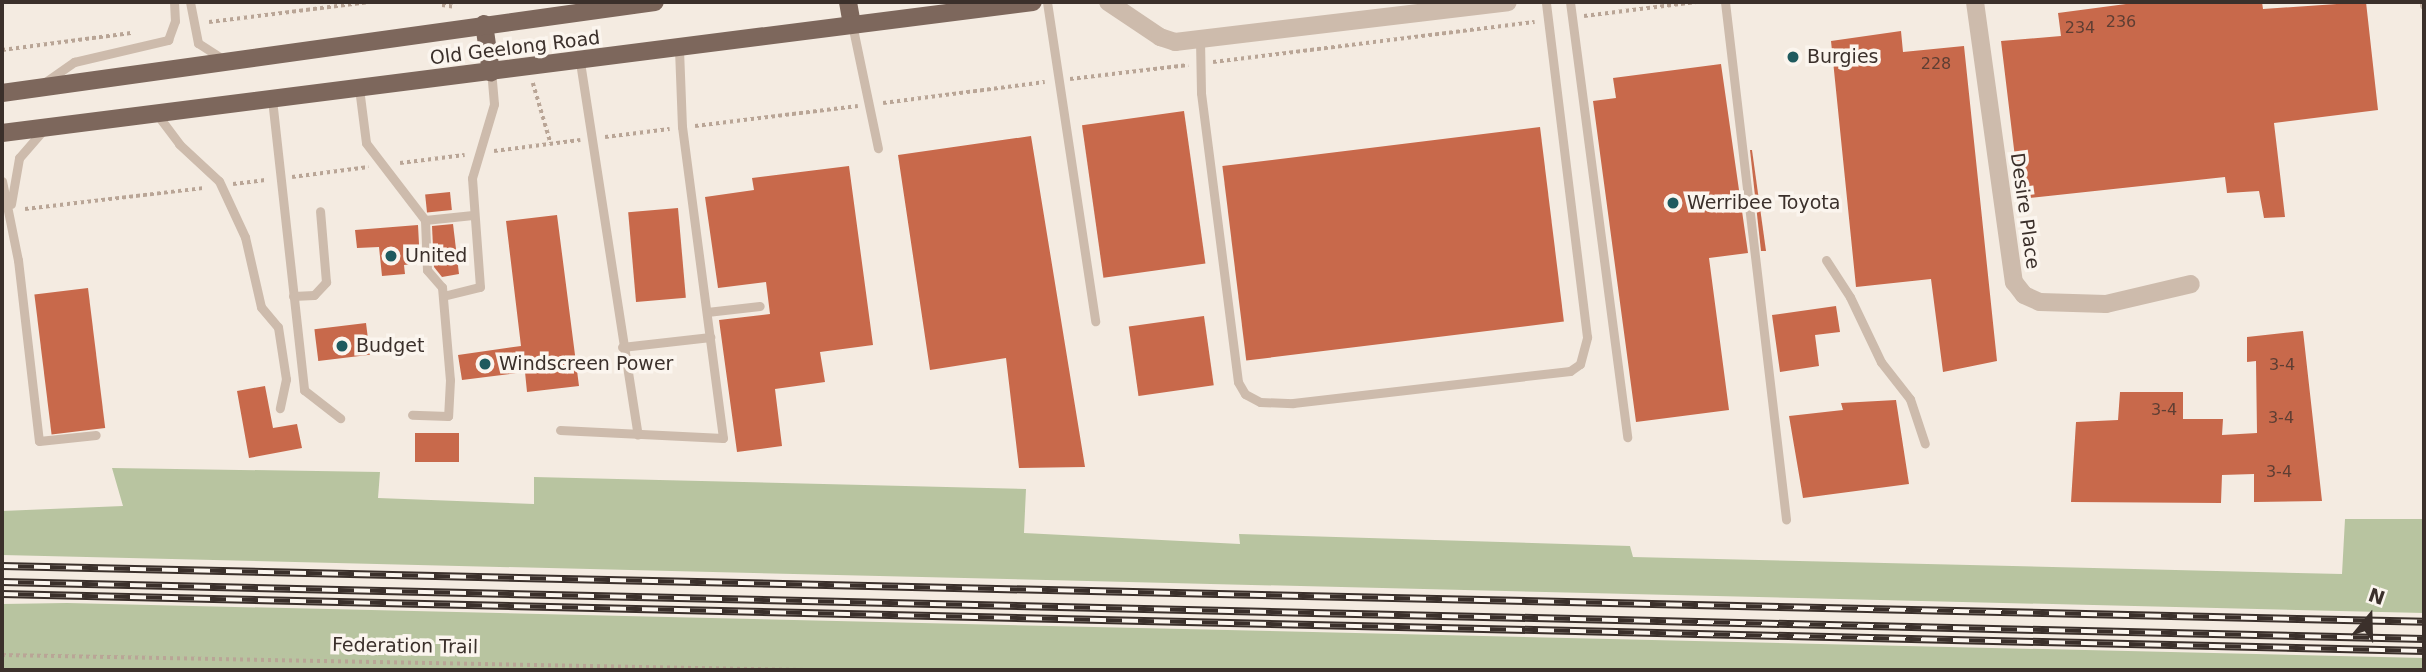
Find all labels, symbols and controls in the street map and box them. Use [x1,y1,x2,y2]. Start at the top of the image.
house number: 236 [2106,12,2136,32]
house number: 234 [2065,18,2095,38]
street label: Old Geelong Road [429,26,601,70]
place label: Burgies [1807,46,1878,68]
marker: Burgies [1785,49,1801,65]
house number: 228 [1921,54,1951,74]
street label: Desire Place [2006,151,2044,271]
place label: Werribee Toyota [1687,192,1840,214]
marker: Werribee Toyota [1665,195,1681,211]
place label: United [405,245,467,267]
marker: United [383,248,399,264]
place label: Budget [356,335,424,357]
marker: Budget [334,338,350,354]
place label: Windscreen Power [499,353,673,375]
house number: 3-4 [2269,355,2295,375]
marker: Windscreen Power [477,356,493,372]
house number: 3-4 [2151,400,2177,420]
house number: 3-4 [2268,408,2294,428]
house number: 3-4 [2266,462,2292,482]
north arrow [2335,581,2405,651]
text: N [2366,583,2388,609]
street label: Federation Trail [332,633,478,659]

